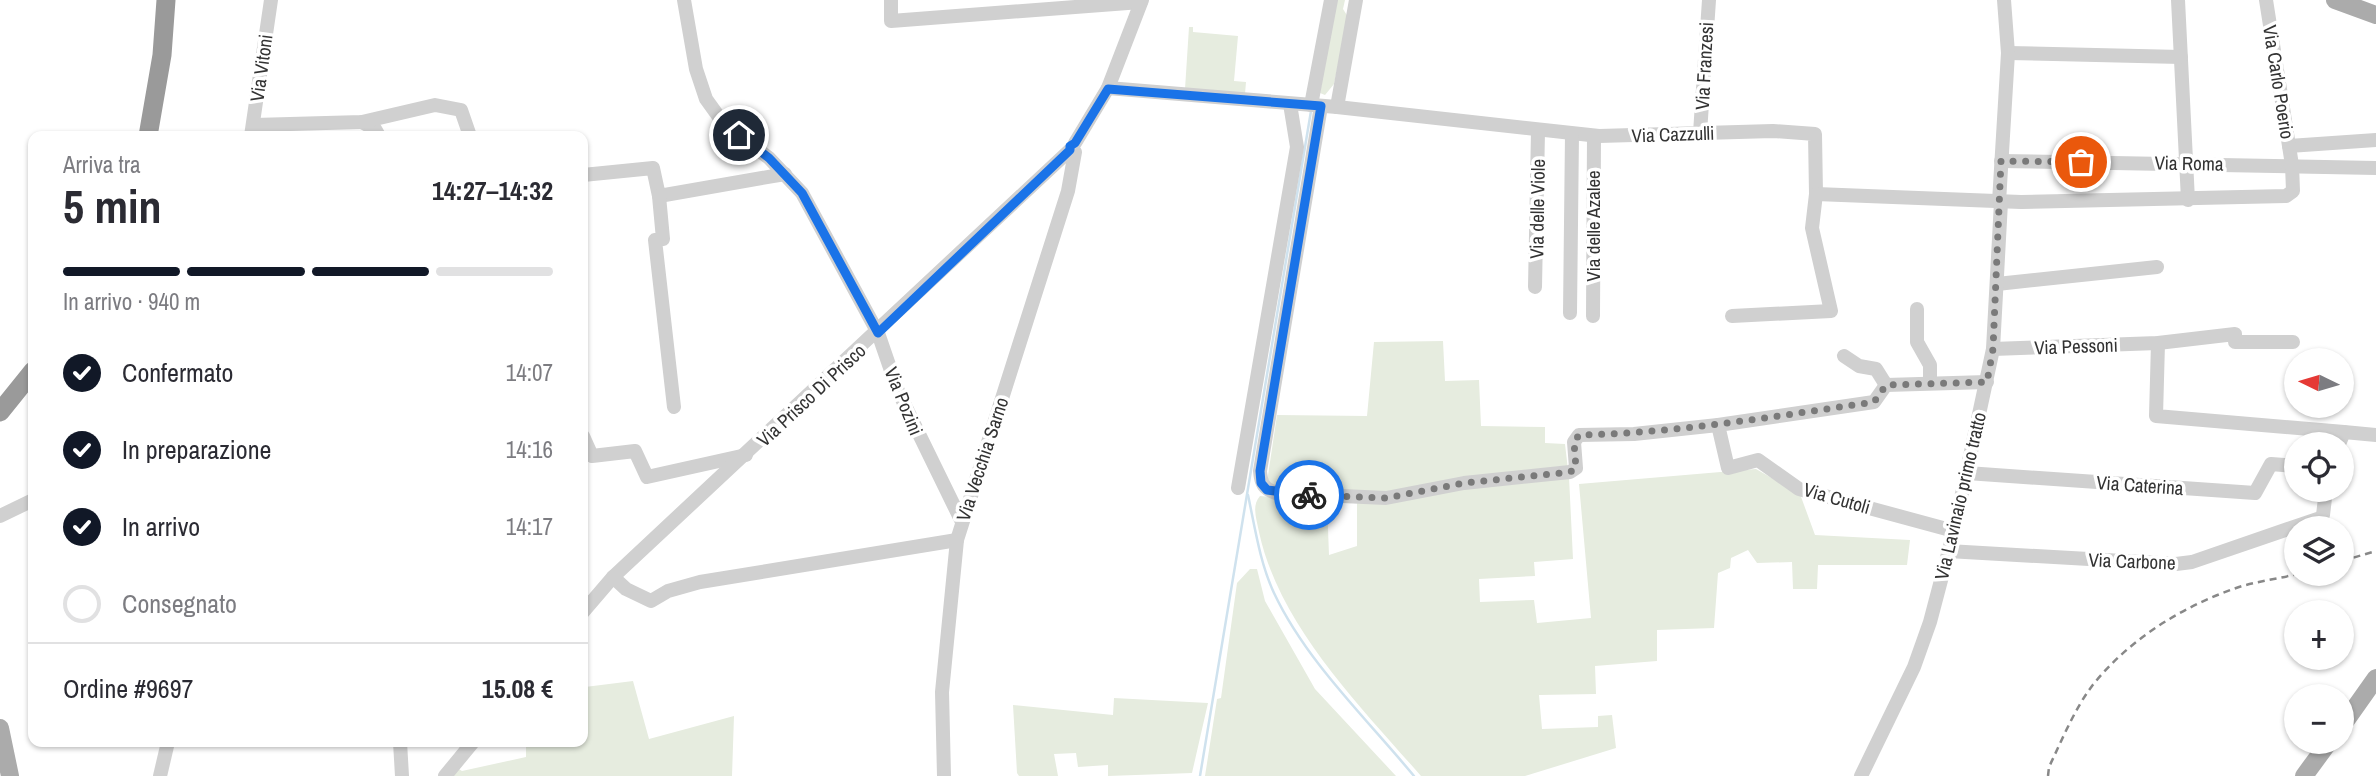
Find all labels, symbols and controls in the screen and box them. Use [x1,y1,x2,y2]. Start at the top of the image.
street label: Via Franzesi [1689,21,1719,111]
street label: Via Carlo Poerio [2257,23,2301,141]
street label: Via Vitoni [243,33,279,103]
pin [709,105,769,165]
icon: home [720,116,758,154]
street label: Via Cazzulli [1631,120,1715,148]
pin [2051,132,2111,192]
icon: bag [2062,143,2100,181]
text: Arriva tra [63,149,141,180]
street label: Via Roma [2154,149,2224,177]
street label: Via delle Viole [1523,159,1551,259]
street label: Via delle Azalee [1580,170,1606,282]
text: 14:27–14:32 [432,173,553,208]
text: 5 min [63,175,162,237]
text: In arrivo · 940 m [63,286,200,317]
street label: Via Pessoni [2034,332,2118,360]
street label: Via Prisco Di Prisco [751,338,871,452]
north arrow [2284,348,2354,418]
map controls [2284,348,2354,754]
icon: check [63,354,101,392]
text: Confermato [122,355,233,390]
text: 14:07 [506,357,553,388]
street label: Via Pozini [879,363,929,439]
street label: Via Vecchia Sarno [950,394,1014,524]
street label: Via Lavinaio primo tratto [1928,410,1992,582]
icon: check [63,431,101,469]
text: In preparazione [122,432,271,467]
button: locate [2284,432,2354,502]
text: 14:16 [506,434,553,465]
courier [1274,460,1344,530]
street label: Via Caterina [2096,469,2185,501]
icon: bike [1290,476,1328,514]
street label: Via Cutoli [1801,476,1873,520]
icon: check [63,508,101,546]
text: In arrivo [122,509,200,544]
text: 14:17 [506,511,553,542]
button: layers [2284,516,2354,586]
street label: Via Carbone [2088,546,2176,576]
text: Consegnato [122,586,237,621]
button: + [2284,600,2354,670]
text: Ordine #9697 [63,671,193,706]
text: 15.08 € [482,671,553,706]
button: − [2284,684,2354,754]

